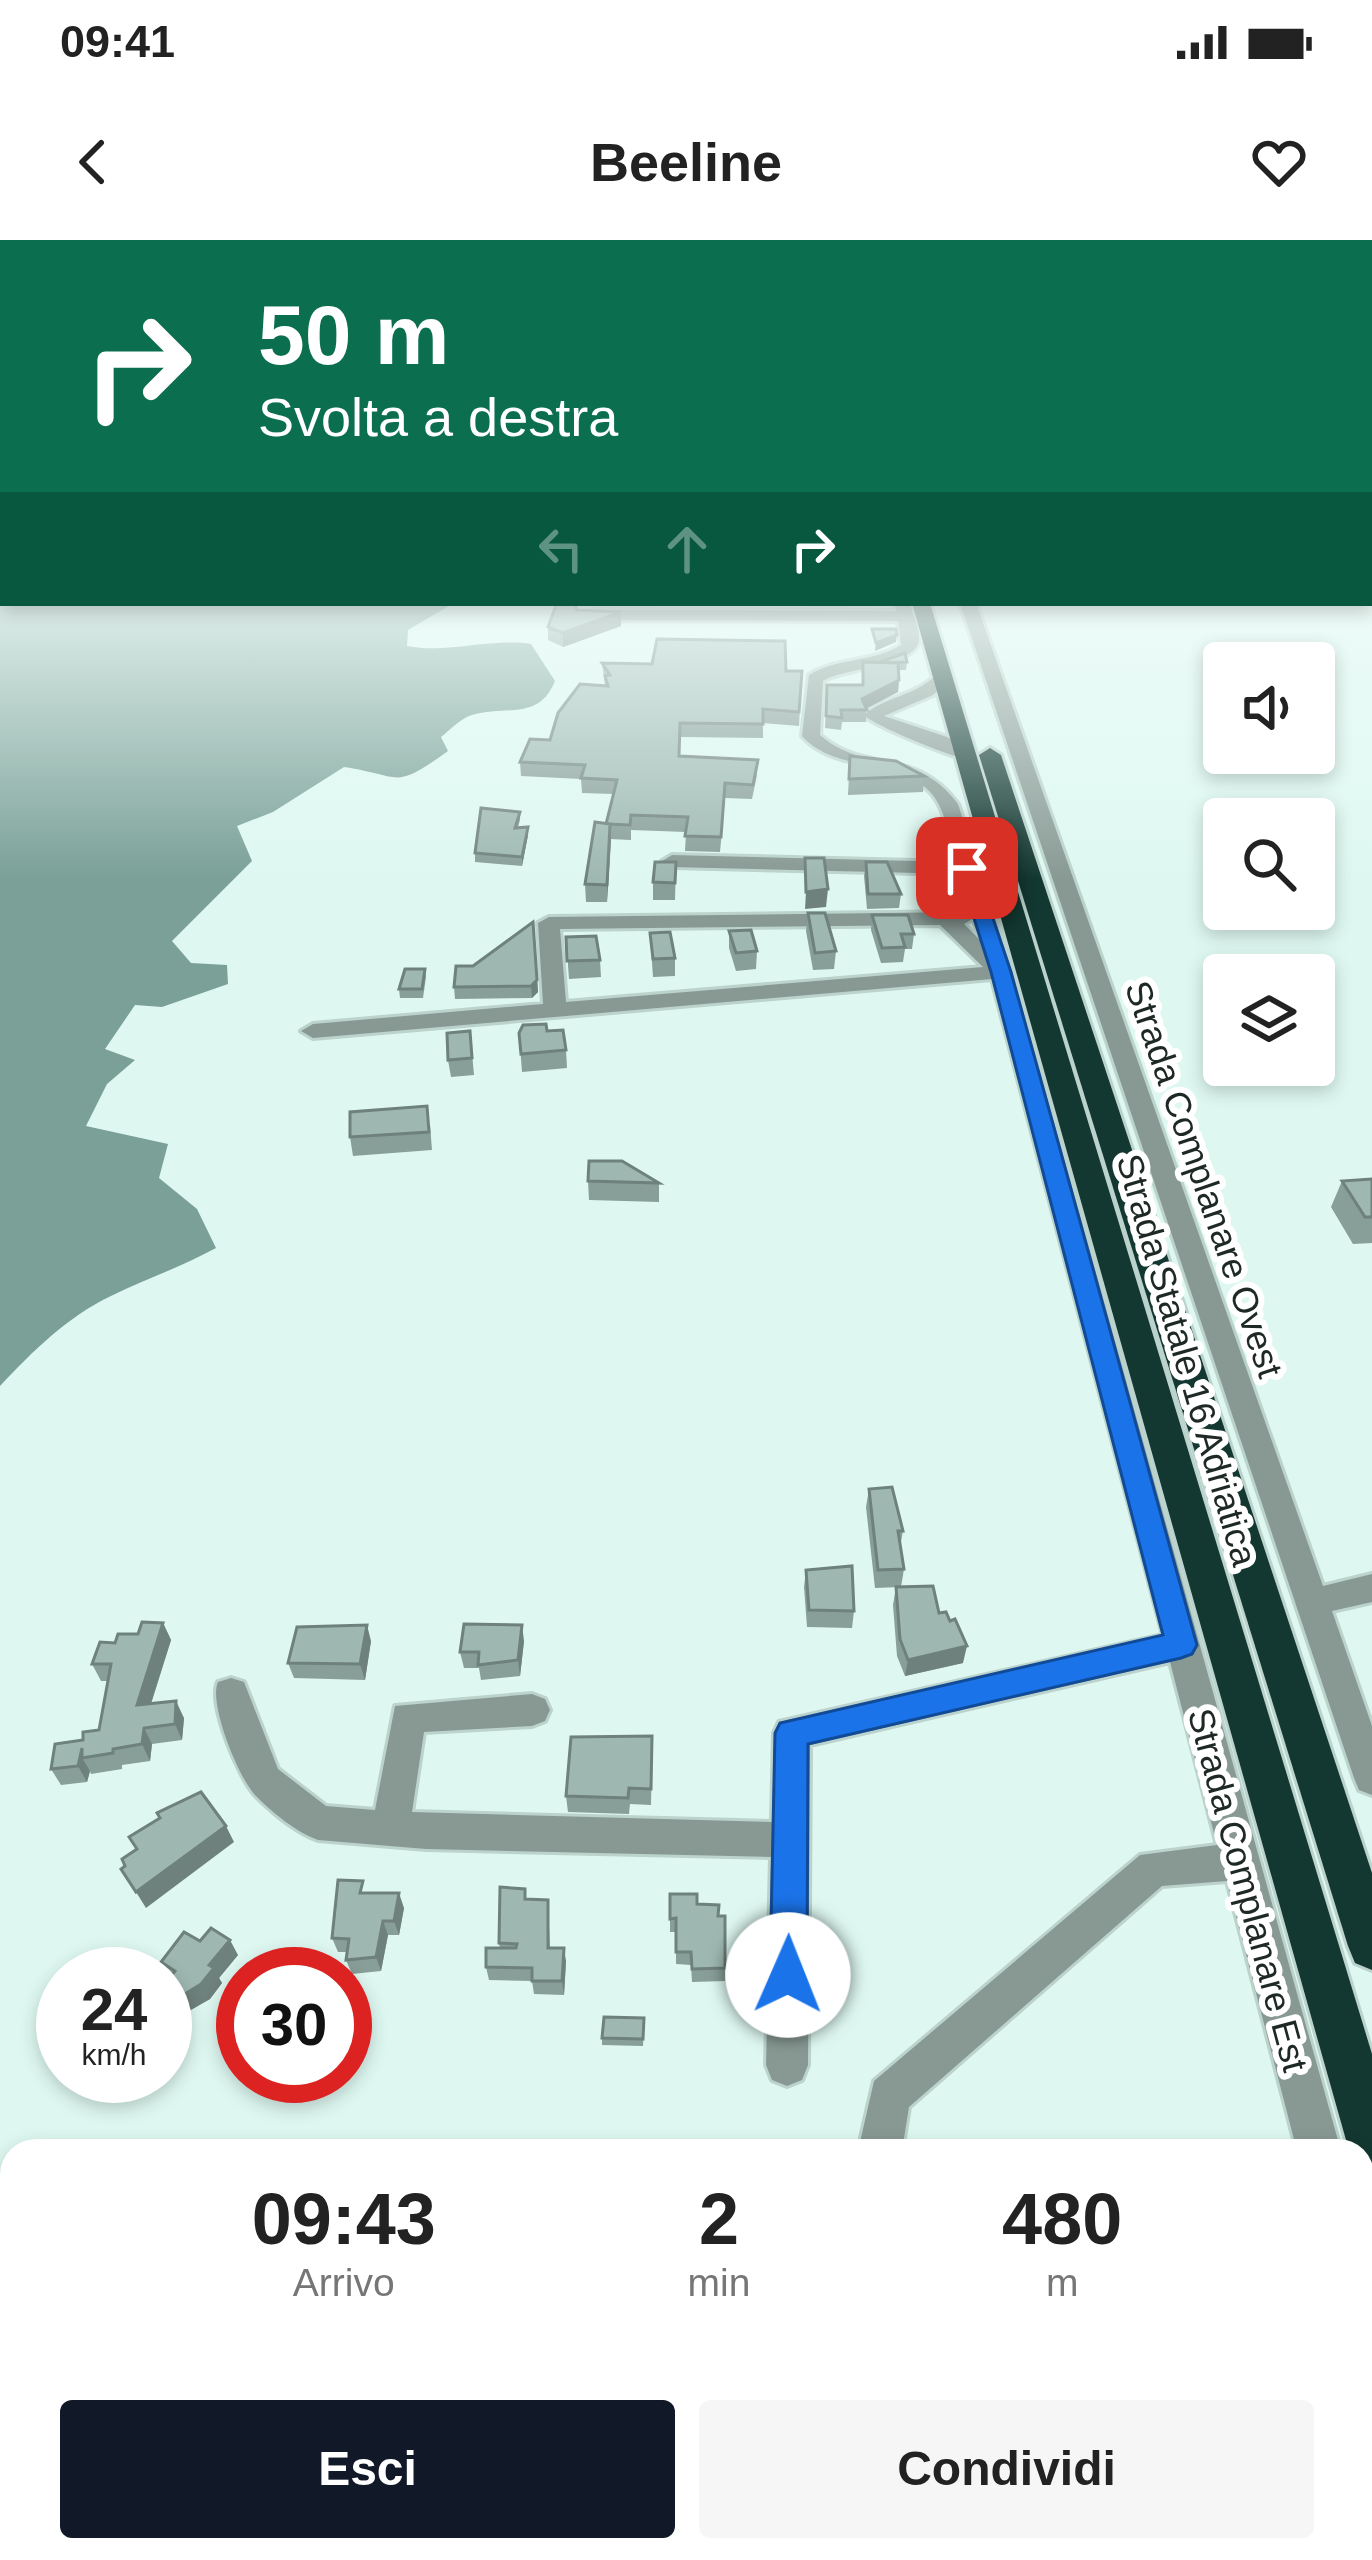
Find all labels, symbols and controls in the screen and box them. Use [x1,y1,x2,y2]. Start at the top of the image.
text: 09:41 [60,16,175,67]
icon: back [60,129,126,195]
icon: heart [1246,129,1312,195]
text: Beeline [590,132,782,192]
icon: right [60,288,216,444]
text: 50 m [258,288,449,382]
text: Svolta a destra [258,387,618,447]
icon: left [528,516,594,582]
icon: ahead [654,516,720,582]
icon: right [780,516,846,582]
map controls [1203,642,1335,1086]
button: sound [1203,642,1335,774]
button: search [1203,798,1335,930]
pin [916,817,1018,919]
icon: arrive [934,835,1000,901]
button: layers [1203,954,1335,1086]
street label: Strada Complanare Ovest [1117,976,1291,1382]
street label: Strada Statale 16 Adriatica [1109,1149,1266,1571]
street label: Strada Complanare Est [1180,1704,1316,2076]
position arrow [725,1912,851,2038]
speed limit sign: 30 [216,1947,372,2103]
text: 24 [81,1976,147,2043]
text: km/h [81,2038,147,2071]
text: 09:43 [252,2179,436,2259]
text: 2 [699,2179,739,2259]
text: 480 [1002,2179,1122,2259]
text: Arrivo [293,2261,395,2304]
text: min [688,2261,750,2304]
text: m [1046,2261,1078,2304]
button: Esci [60,2400,675,2538]
button: Condividi [699,2400,1314,2538]

